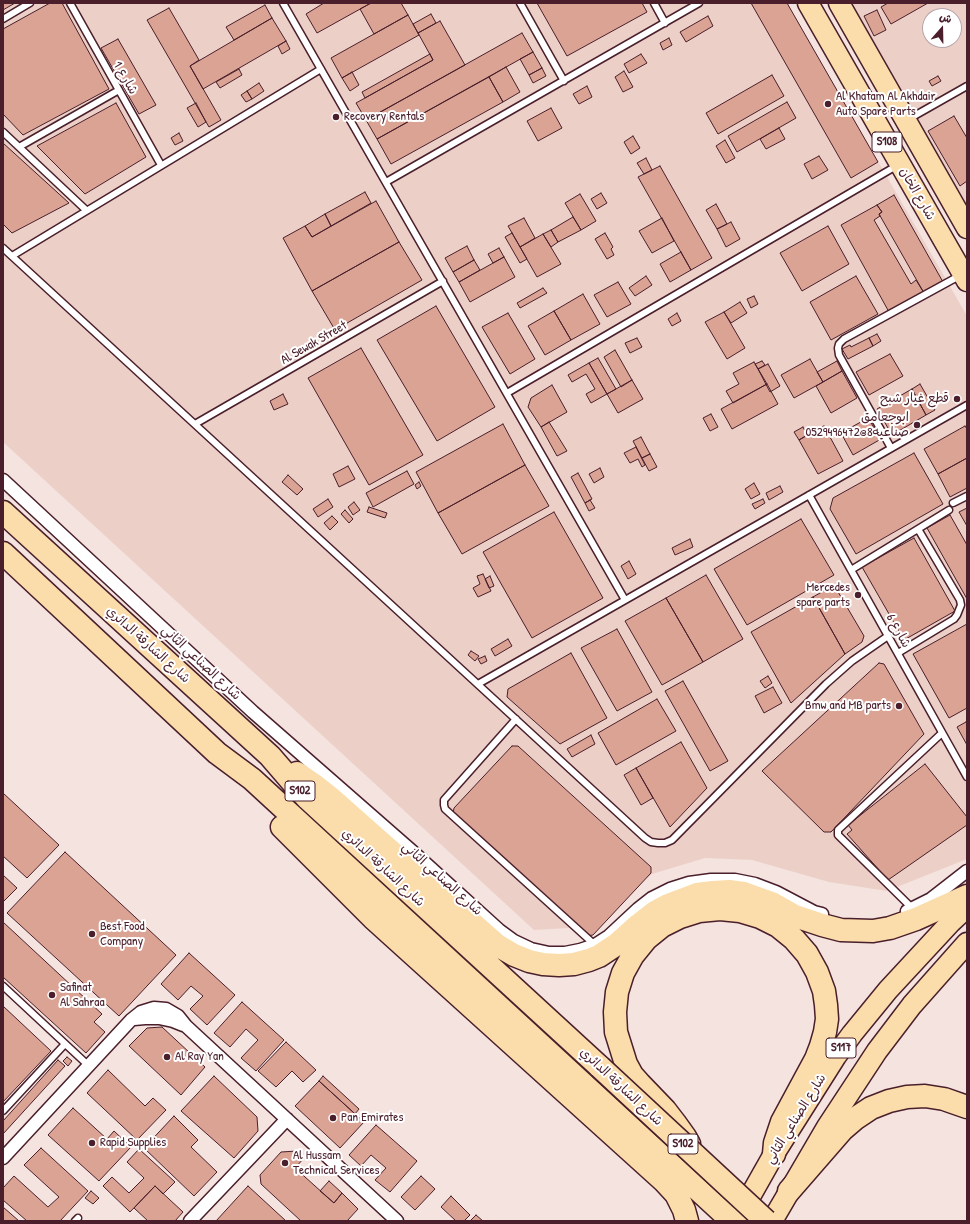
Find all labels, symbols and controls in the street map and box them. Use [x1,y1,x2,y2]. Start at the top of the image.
north arrow [922,8,962,48]
text: ش [938,9,954,26]
street label: شارع 1 [109,59,141,97]
place label: Al Khatam Al Akhdair Auto Spare Parts [836,89,936,120]
marker: Al Khatam Al Akhdair Auto Spare Parts [823,99,833,109]
place label: Recovery Rentals [344,109,424,125]
marker: Recovery Rentals [331,112,341,122]
road number: S108 [872,132,902,152]
street label: شارع الخان [896,165,938,223]
street label: Al Sewak Street [278,318,350,368]
place label: قطع غيار شبح [880,391,949,407]
marker: قطع غيار شبح [952,394,962,404]
place label: ابوجعامق صناعيه8@0529496472 [805,410,909,441]
marker: ابوجعامق صناعيه8@0529496472 [912,420,922,430]
place label: Mercedes spare parts [796,580,850,611]
marker: Mercedes spare parts [853,590,863,600]
street label: شارع الشارقة الدائري [103,603,193,687]
street label: شارع 6 [882,611,914,651]
street label: شارع الصناعي الثاني [158,622,244,704]
place label: Bmw and MB parts [805,698,891,714]
marker: Bmw and MB parts [894,701,904,711]
road number: S102 [285,781,315,801]
street label: شارع الشارقة الدائري [338,826,428,910]
street label: شارع الصناعي الثاني [399,839,485,919]
place label: Best Food Company [100,919,145,950]
marker: Best Food Company [87,929,97,939]
place label: Safinat Al Sahraa [60,980,105,1011]
marker: Safinat Al Sahraa [47,990,57,1000]
road number: S117 [826,1038,856,1058]
street label: شارع الشارقة الدائري [576,1045,666,1129]
place label: Al Ray Yan [175,1049,224,1065]
marker: Al Ray Yan [162,1052,172,1062]
street label: شارع الصناعي الثاني [762,1071,830,1167]
place label: Pan Emirates [341,1110,403,1126]
marker: Pan Emirates [328,1113,338,1123]
road number: S102 [668,1134,698,1154]
place label: Rapid Supplies [100,1135,166,1151]
marker: Rapid Supplies [87,1138,97,1148]
place label: Al Hussam Technical Services [293,1148,380,1179]
marker: Al Hussam Technical Services [280,1158,290,1168]

